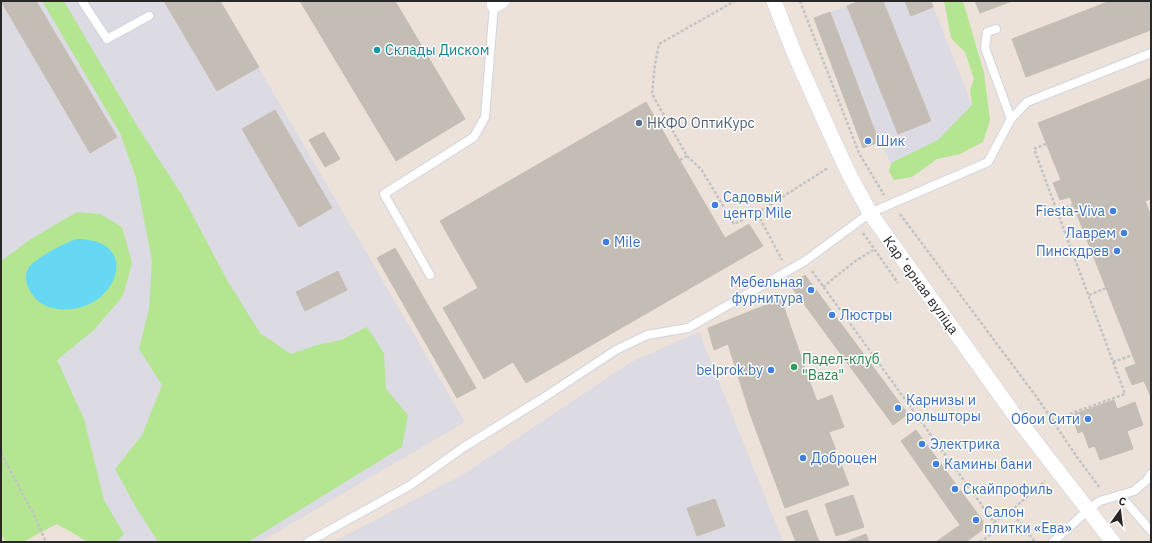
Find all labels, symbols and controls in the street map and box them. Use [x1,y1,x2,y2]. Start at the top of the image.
place label: Склады Диском [385,41,489,59]
marker: Склады Диском [372,45,382,55]
place label: НКФО ОптиКурс [647,114,755,132]
marker: НКФО ОптиКурс [634,118,644,128]
place label: Шик [876,132,906,150]
marker: Шик [863,136,873,146]
place label: Садовый центр Mile [723,188,792,222]
marker: Садовый центр Mile [710,200,720,210]
place label: Fiesta-Viva [1035,202,1106,220]
marker: Fiesta-Viva [1108,206,1118,216]
place label: Лаврем [1066,224,1116,242]
marker: Лаврем [1119,228,1129,238]
street label: Карʼерная вуліца [879,232,963,338]
place label: Mile [614,233,641,251]
marker: Mile [601,237,611,247]
place label: Пинскдрев [1036,242,1109,260]
marker: Пинскдрев [1112,246,1122,256]
place label: Мебельная фурнитура [730,273,804,307]
marker: Мебельная фурнитура [806,285,816,295]
place label: Люстры [840,306,892,324]
marker: Люстры [827,310,837,320]
place label: Падел-клуб "Baza" [802,350,880,384]
place label: belprok.by [696,361,763,379]
marker: Падел-клуб "Baza" [789,362,799,372]
marker: belprok.by [766,365,776,375]
place label: Карнизы и рольшторы [906,391,981,425]
marker: Карнизы и рольшторы [893,403,903,413]
place label: Обои Сити [1011,410,1080,428]
marker: Обои Сити [1083,414,1093,424]
place label: Электрика [930,435,1001,453]
marker: Электрика [917,439,927,449]
place label: Доброцен [811,449,877,467]
marker: Доброцен [798,453,808,463]
place label: Камины бани [944,455,1032,473]
marker: Камины бани [931,459,941,469]
place label: Скайпрофиль [963,480,1053,498]
marker: Скайпрофиль [950,484,960,494]
north arrow [1100,491,1140,531]
text: С [1117,494,1128,509]
place label: Салон плитки «Ева» [984,503,1072,537]
marker: Салон плитки «Ева» [971,515,981,525]

